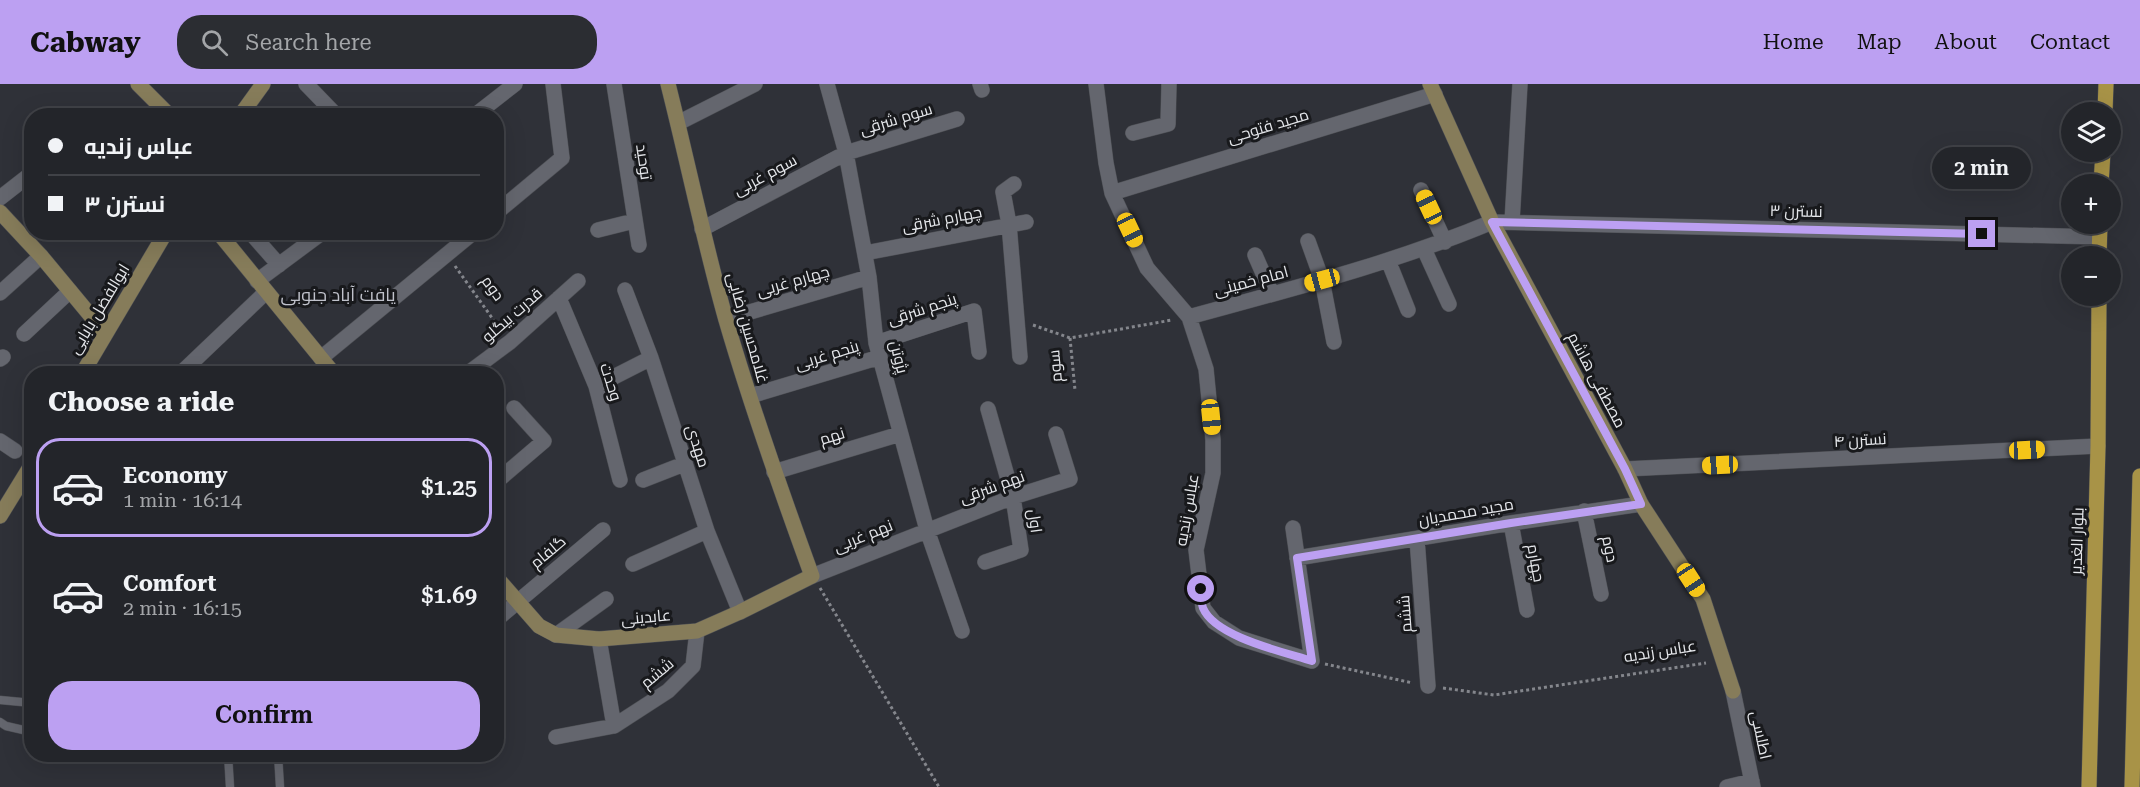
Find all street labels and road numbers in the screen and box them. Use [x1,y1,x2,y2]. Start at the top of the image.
street label: سوم شرقی [857,99,935,141]
street label: مجید فتوحی [1225,105,1311,148]
street label: توحید [632,143,656,182]
street label: سوم غربی [730,150,801,201]
street label: نسترن ۳ [1769,201,1823,222]
street label: چهارم شرقی [900,202,984,238]
street label: ابوالفضل بابایی [65,260,134,358]
street label: چهارم غربی [754,262,832,302]
street label: امام خمینی [1212,262,1291,302]
street label: غلامحسین رضایی [722,270,773,386]
street label: دوم [476,272,508,305]
street label: قدرت بیگلو [478,284,546,346]
street label: پنجم شرقی [885,289,960,331]
street label: مصطفی هاشم [1562,329,1630,432]
street label: پنجم غربی [793,336,863,376]
street label: پژوتن [884,339,912,377]
street label: سوم [1044,349,1068,383]
street label: وحدت [596,361,626,403]
street label: مهدی [681,422,714,470]
street label: نهم [817,423,848,451]
street label: نسترن ۴ [1833,429,1887,452]
street label: نهم شرقی [957,466,1028,509]
street label: عباس زندیه [1171,472,1204,548]
street label: مجید محمدیان [1417,494,1515,531]
street label: بلوار الغدیر [2066,507,2088,576]
street label: اول [1023,508,1046,534]
street label: نهم غربی [831,516,896,558]
street label: گلفام [526,532,571,574]
street label: دوم [1596,534,1622,564]
street label: چهارم [1521,542,1549,584]
street label: ششم [1394,594,1418,633]
street label: عابدینی [620,605,672,630]
street label: عباس زندیه [1623,636,1698,667]
street label: ششم [637,654,679,694]
street label: اطلسی [1746,709,1775,761]

